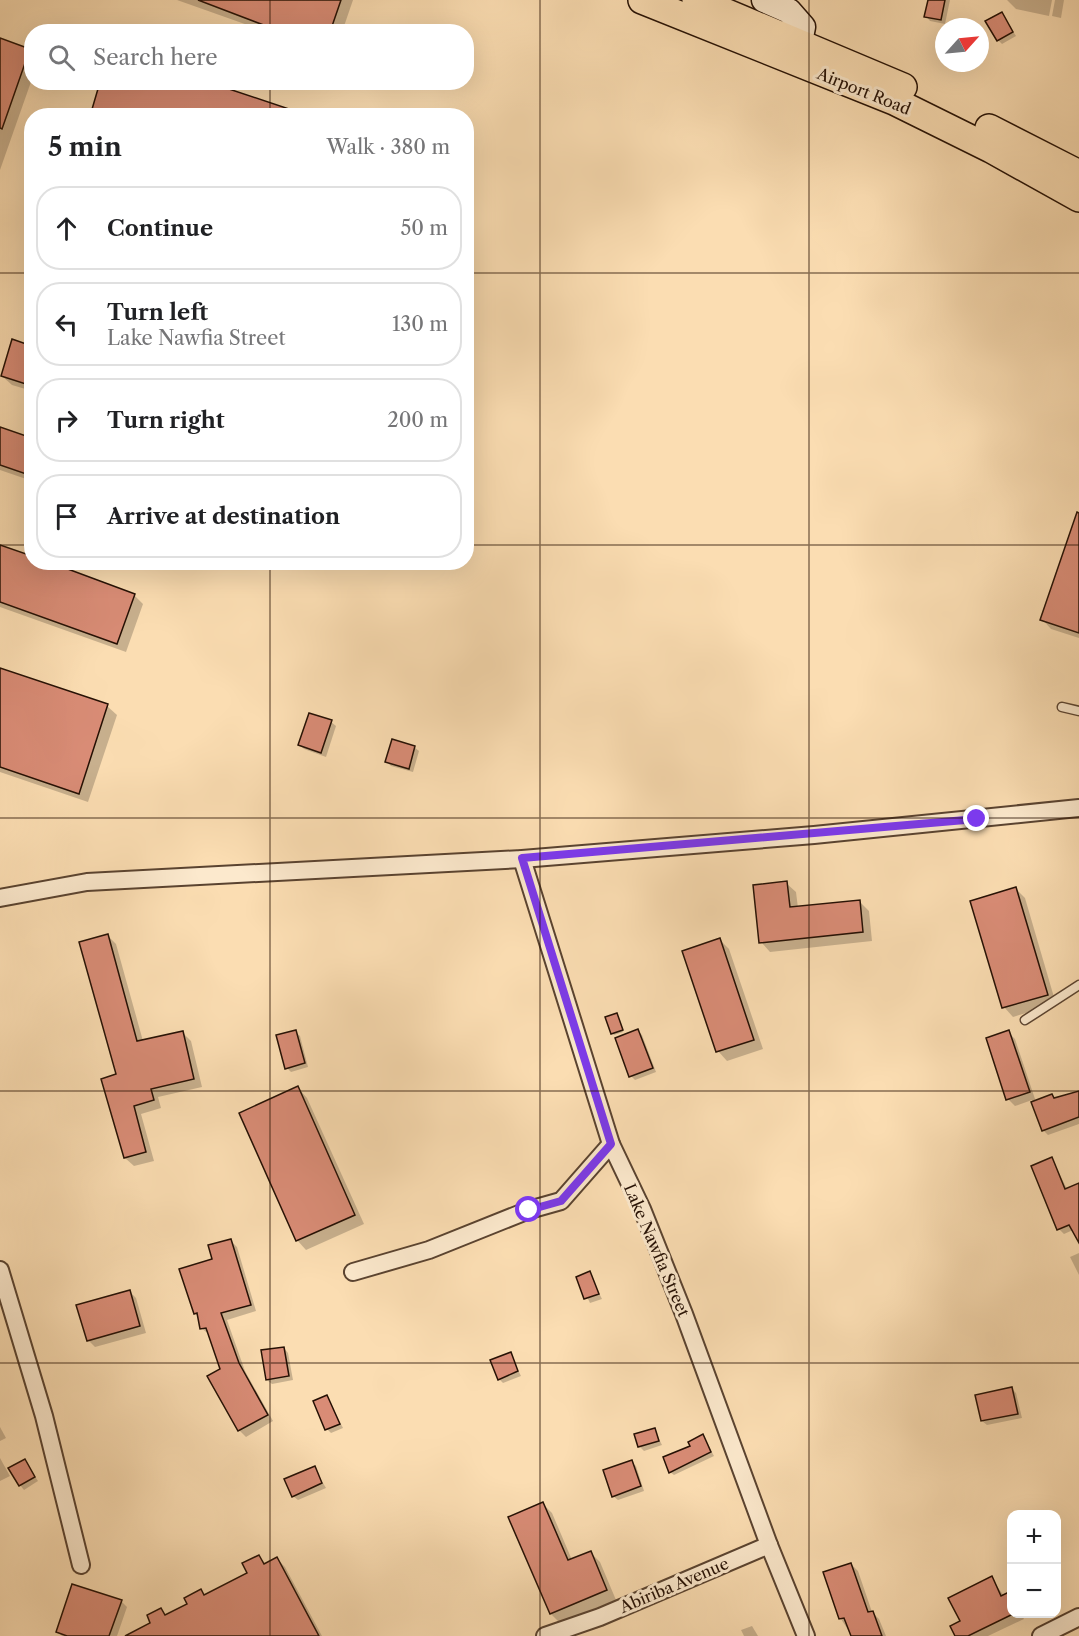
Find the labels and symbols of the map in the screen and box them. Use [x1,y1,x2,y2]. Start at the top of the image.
north arrow [935,18,989,72]
street label: Airport Road [813,63,914,119]
route end [963,805,989,831]
street label: Lake Nawfia Street [620,1180,694,1320]
route start [515,1196,541,1222]
street label: Abiriba Avenue [616,1553,732,1617]

